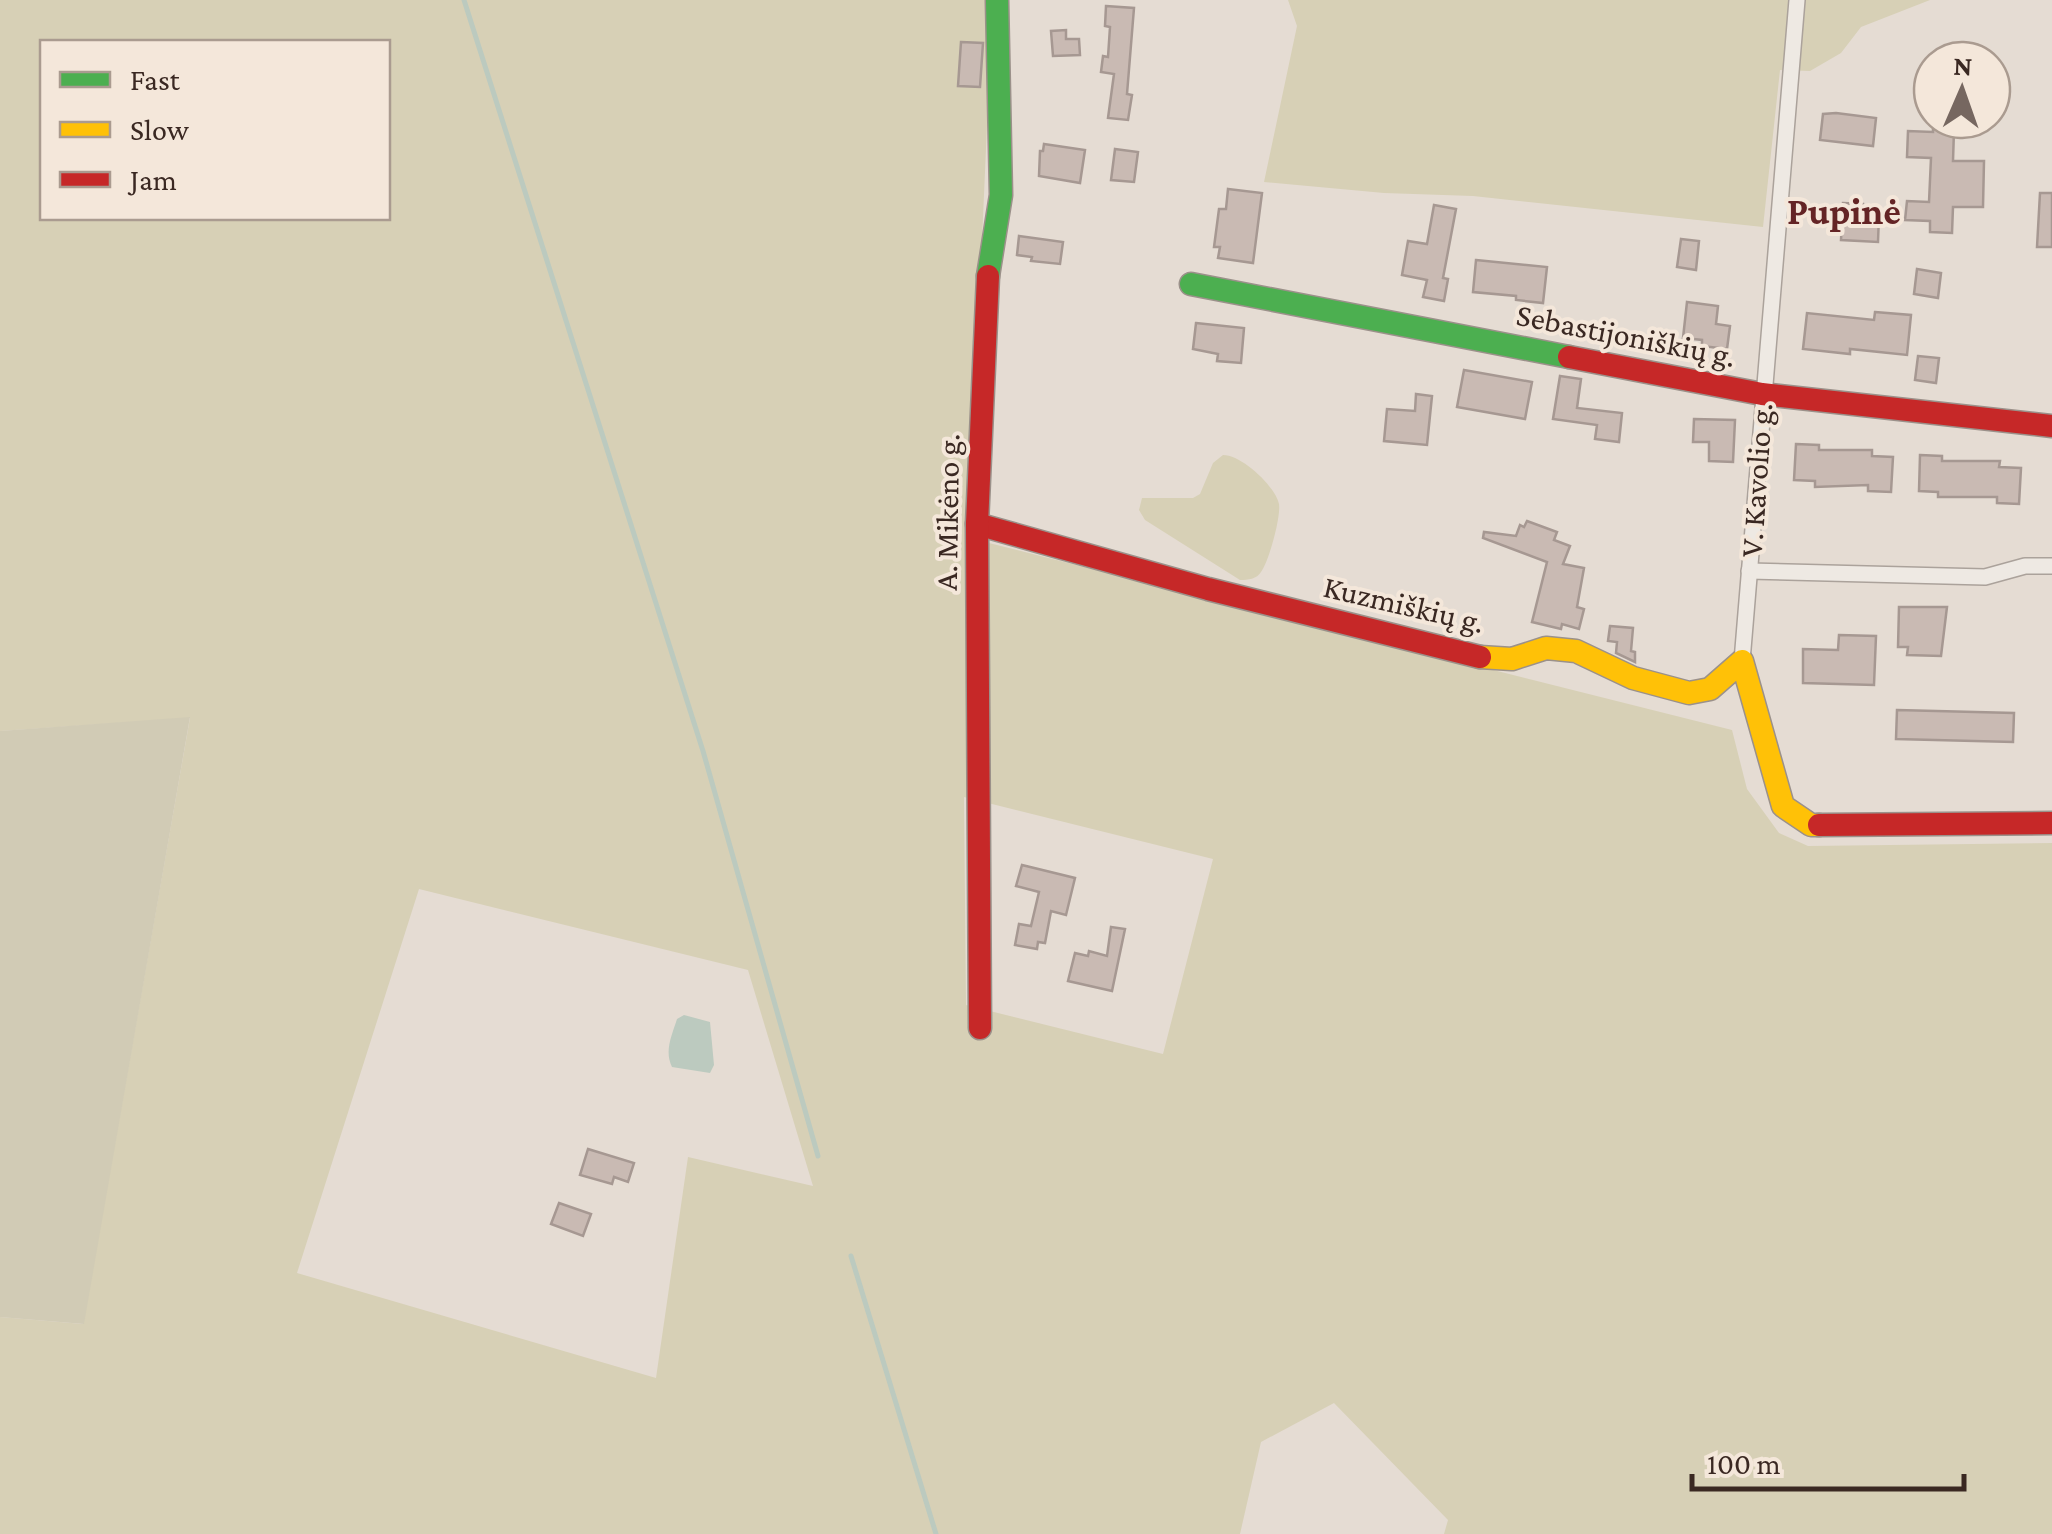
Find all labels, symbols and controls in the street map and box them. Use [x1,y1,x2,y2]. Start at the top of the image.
legend [40,40,390,220]
north arrow [1912,40,2012,140]
text: N [1953,50,1973,81]
text: Fast [130,63,181,96]
text: Slow [130,113,190,146]
text: Jam [127,163,177,196]
district label: Pupinė [1787,190,1901,232]
street label: Sebastijoniškių g. [1513,296,1739,374]
street label: V. Kavolio g. [1733,402,1779,558]
street label: A. Mikėno g. [928,433,966,591]
street label: Kuzmiškių g. [1320,568,1488,640]
scale bar [1692,1429,1964,1491]
text: 100 m [1707,1447,1781,1480]

